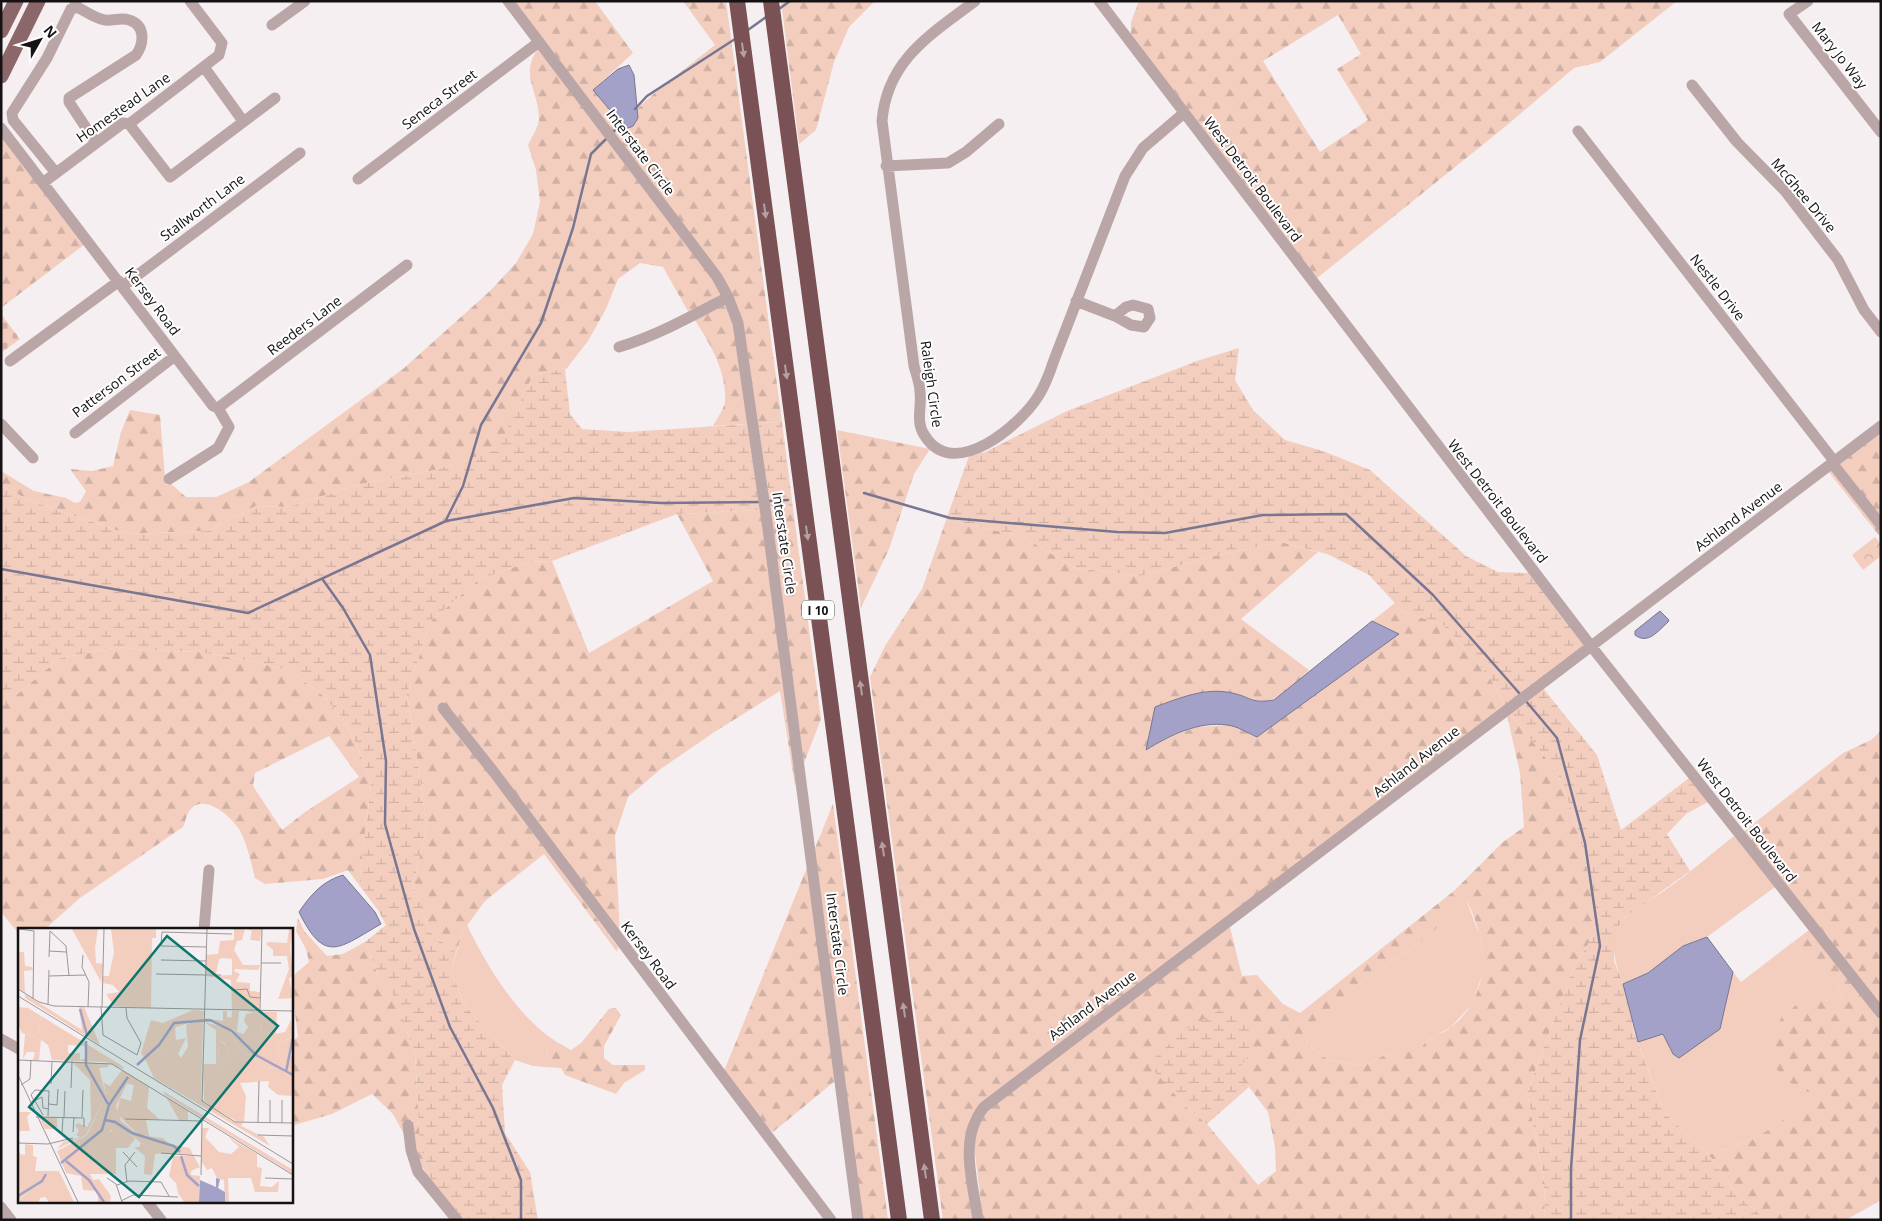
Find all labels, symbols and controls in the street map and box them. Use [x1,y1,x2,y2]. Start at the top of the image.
north arrow [15,15,65,65]
street label: Mary Jo Way [1808,18,1873,93]
text: N [40,21,61,42]
one-way arrow [739,42,747,58]
street label: Seneca Street [398,65,480,133]
street label: Homestead Lane [72,67,174,147]
street label: Interstate Circle [602,105,680,199]
street label: West Detroit Boulevard [1200,113,1306,245]
street label: McGhee Drive [1767,154,1841,236]
street label: Stallworth Lane [156,169,248,245]
one-way arrow [761,203,769,219]
street label: Nestle Drive [1686,250,1750,324]
street label: Kersey Road [121,263,185,339]
street label: Reeders Lane [263,291,345,359]
street label: Raleigh Circle [917,339,948,429]
street label: Patterson Street [68,342,164,422]
one-way arrow [782,364,790,380]
street label: West Detroit Boulevard [1444,435,1552,567]
street label: Ashland Avenue [1690,477,1786,555]
street label: Interstate Circle [768,491,802,596]
one-way arrow [804,525,812,541]
road number: I 10 [802,600,834,620]
one-way arrow [857,680,865,696]
street label: Ashland Avenue [1369,721,1463,801]
street label: West Detroit Boulevard [1693,754,1801,886]
one-way arrow [878,841,886,857]
street label: Interstate Circle [822,892,854,996]
street label: Kersey Road [617,917,681,993]
inset map [18,928,292,1204]
street label: Ashland Avenue [1044,966,1140,1044]
one-way arrow [900,1002,908,1018]
one-way arrow [921,1163,929,1179]

